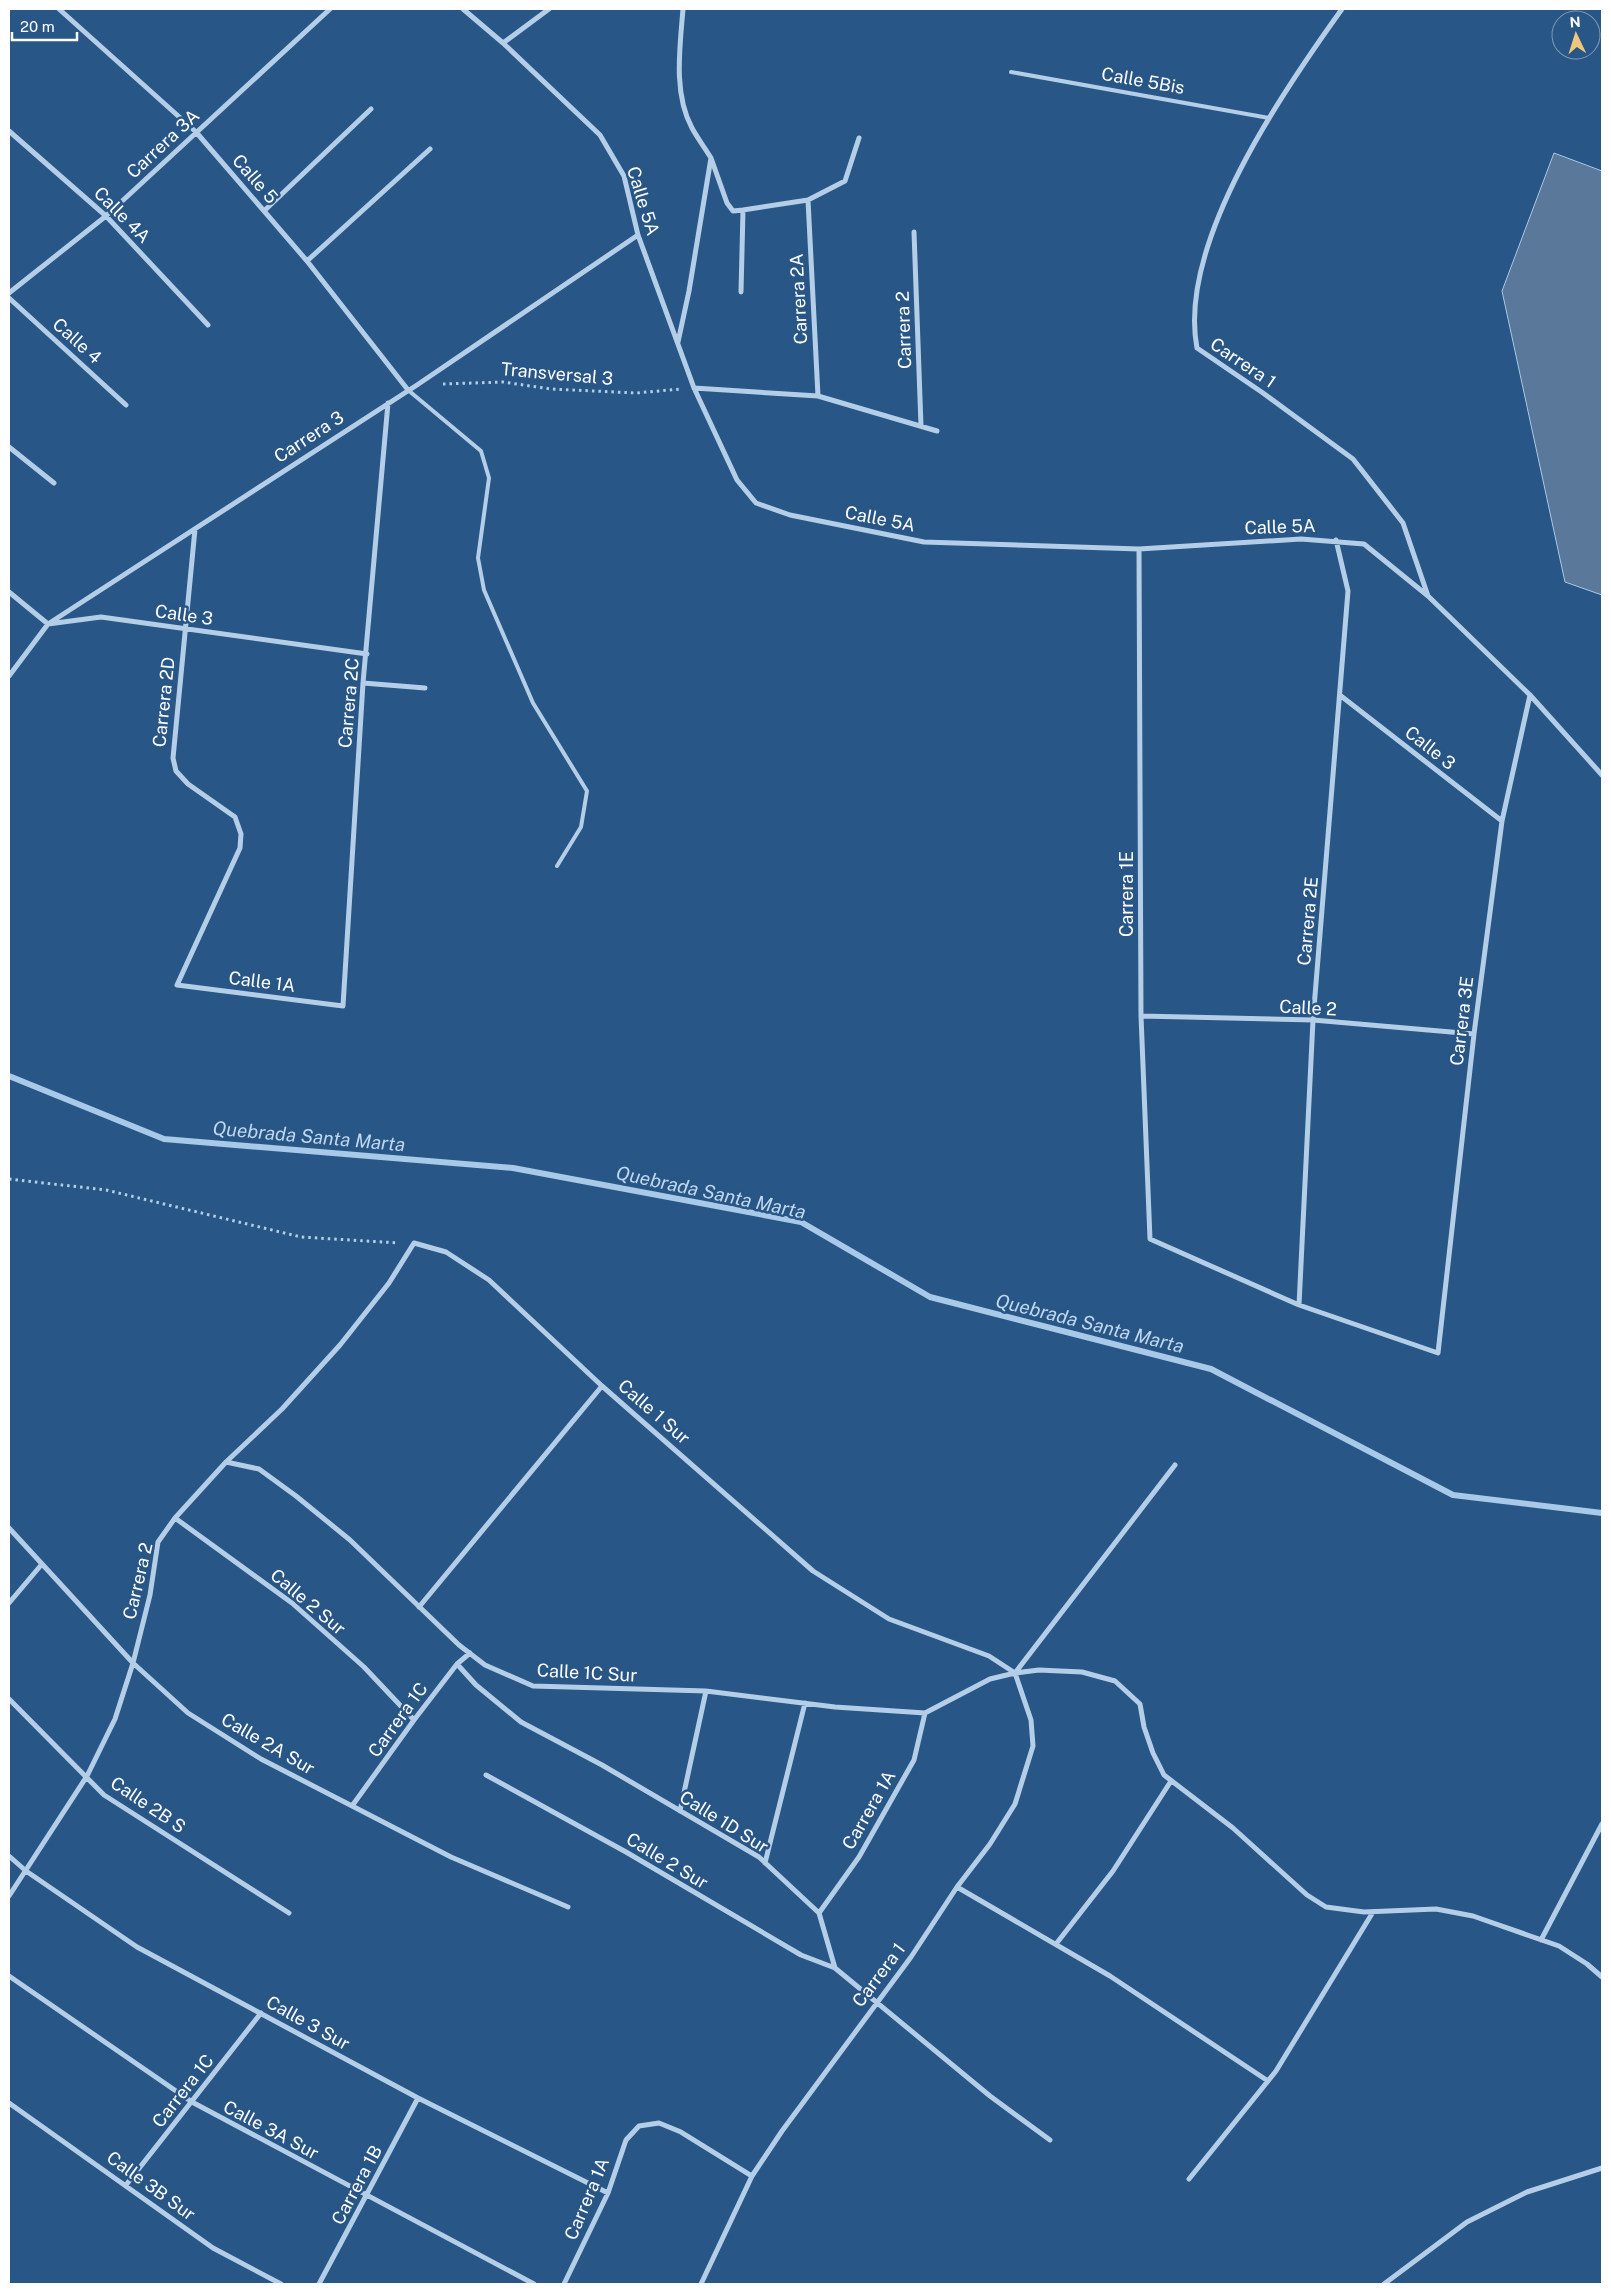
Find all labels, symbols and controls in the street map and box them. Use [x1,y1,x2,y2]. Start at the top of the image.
scale bar [12,10,78,42]
north arrow [1551,10,1601,60]
text: N [1569,14,1581,30]
text: 20 m [20,18,55,35]
street label: Calle 5Bis [1100,63,1186,98]
street label: Carrera 3A [122,105,203,183]
street label: Calle 5 [228,150,282,208]
street label: Calle 5A [623,164,664,238]
street label: Calle 4A [90,182,155,247]
street label: Carrera 2A [786,253,811,345]
street label: Carrera 2 [892,291,915,369]
street label: Calle 4 [49,313,106,368]
street label: Carrera 1 [1206,333,1280,392]
street label: Transversal 3 [500,358,614,389]
street label: Carrera 3 [270,406,347,467]
street label: Calle 5A [843,501,917,536]
street label: Calle 5A [1244,515,1316,538]
street label: Calle 3 [154,600,214,629]
street label: Carrera 2D [148,656,179,748]
street label: Carrera 2C [334,657,363,749]
street label: Calle 3 [1401,721,1460,774]
street label: Carrera 1E [1116,851,1137,937]
street label: Carrera 2E [1293,876,1322,966]
street label: Calle 1A [228,967,297,996]
street label: Carrera 3E [1446,975,1477,1067]
street label: Calle 2 [1279,996,1337,1019]
water label: Quebrada Santa Marta [212,1117,406,1155]
water label: Quebrada Santa Marta [614,1161,808,1223]
water label: Quebrada Santa Marta [994,1289,1186,1357]
street label: Calle 1 Sur [614,1375,695,1448]
street label: Carrera 2 [118,1540,157,1621]
street label: Calle 2 Sur [266,1564,350,1639]
street label: Calle 1C Sur [536,1659,638,1686]
street label: Carrera 1C [364,1678,432,1761]
street label: Calle 2A Sur [218,1708,319,1779]
street label: Carrera 1A [838,1766,900,1853]
street label: Calle 2B S [107,1772,190,1837]
street label: Calle 1D Sur [676,1786,773,1857]
street label: Calle 2 Sur [623,1828,712,1893]
street label: Carrera 1 [848,1939,909,2011]
street label: Calle 3 Sur [263,1991,354,2054]
street label: Carrera 1C [148,2050,218,2131]
street label: Calle 3A Sur [220,2096,323,2163]
street label: Carrera 1B [327,2142,386,2228]
street label: Calle 3B Sur [103,2146,200,2225]
street label: Carrera 1A [560,2154,613,2243]

